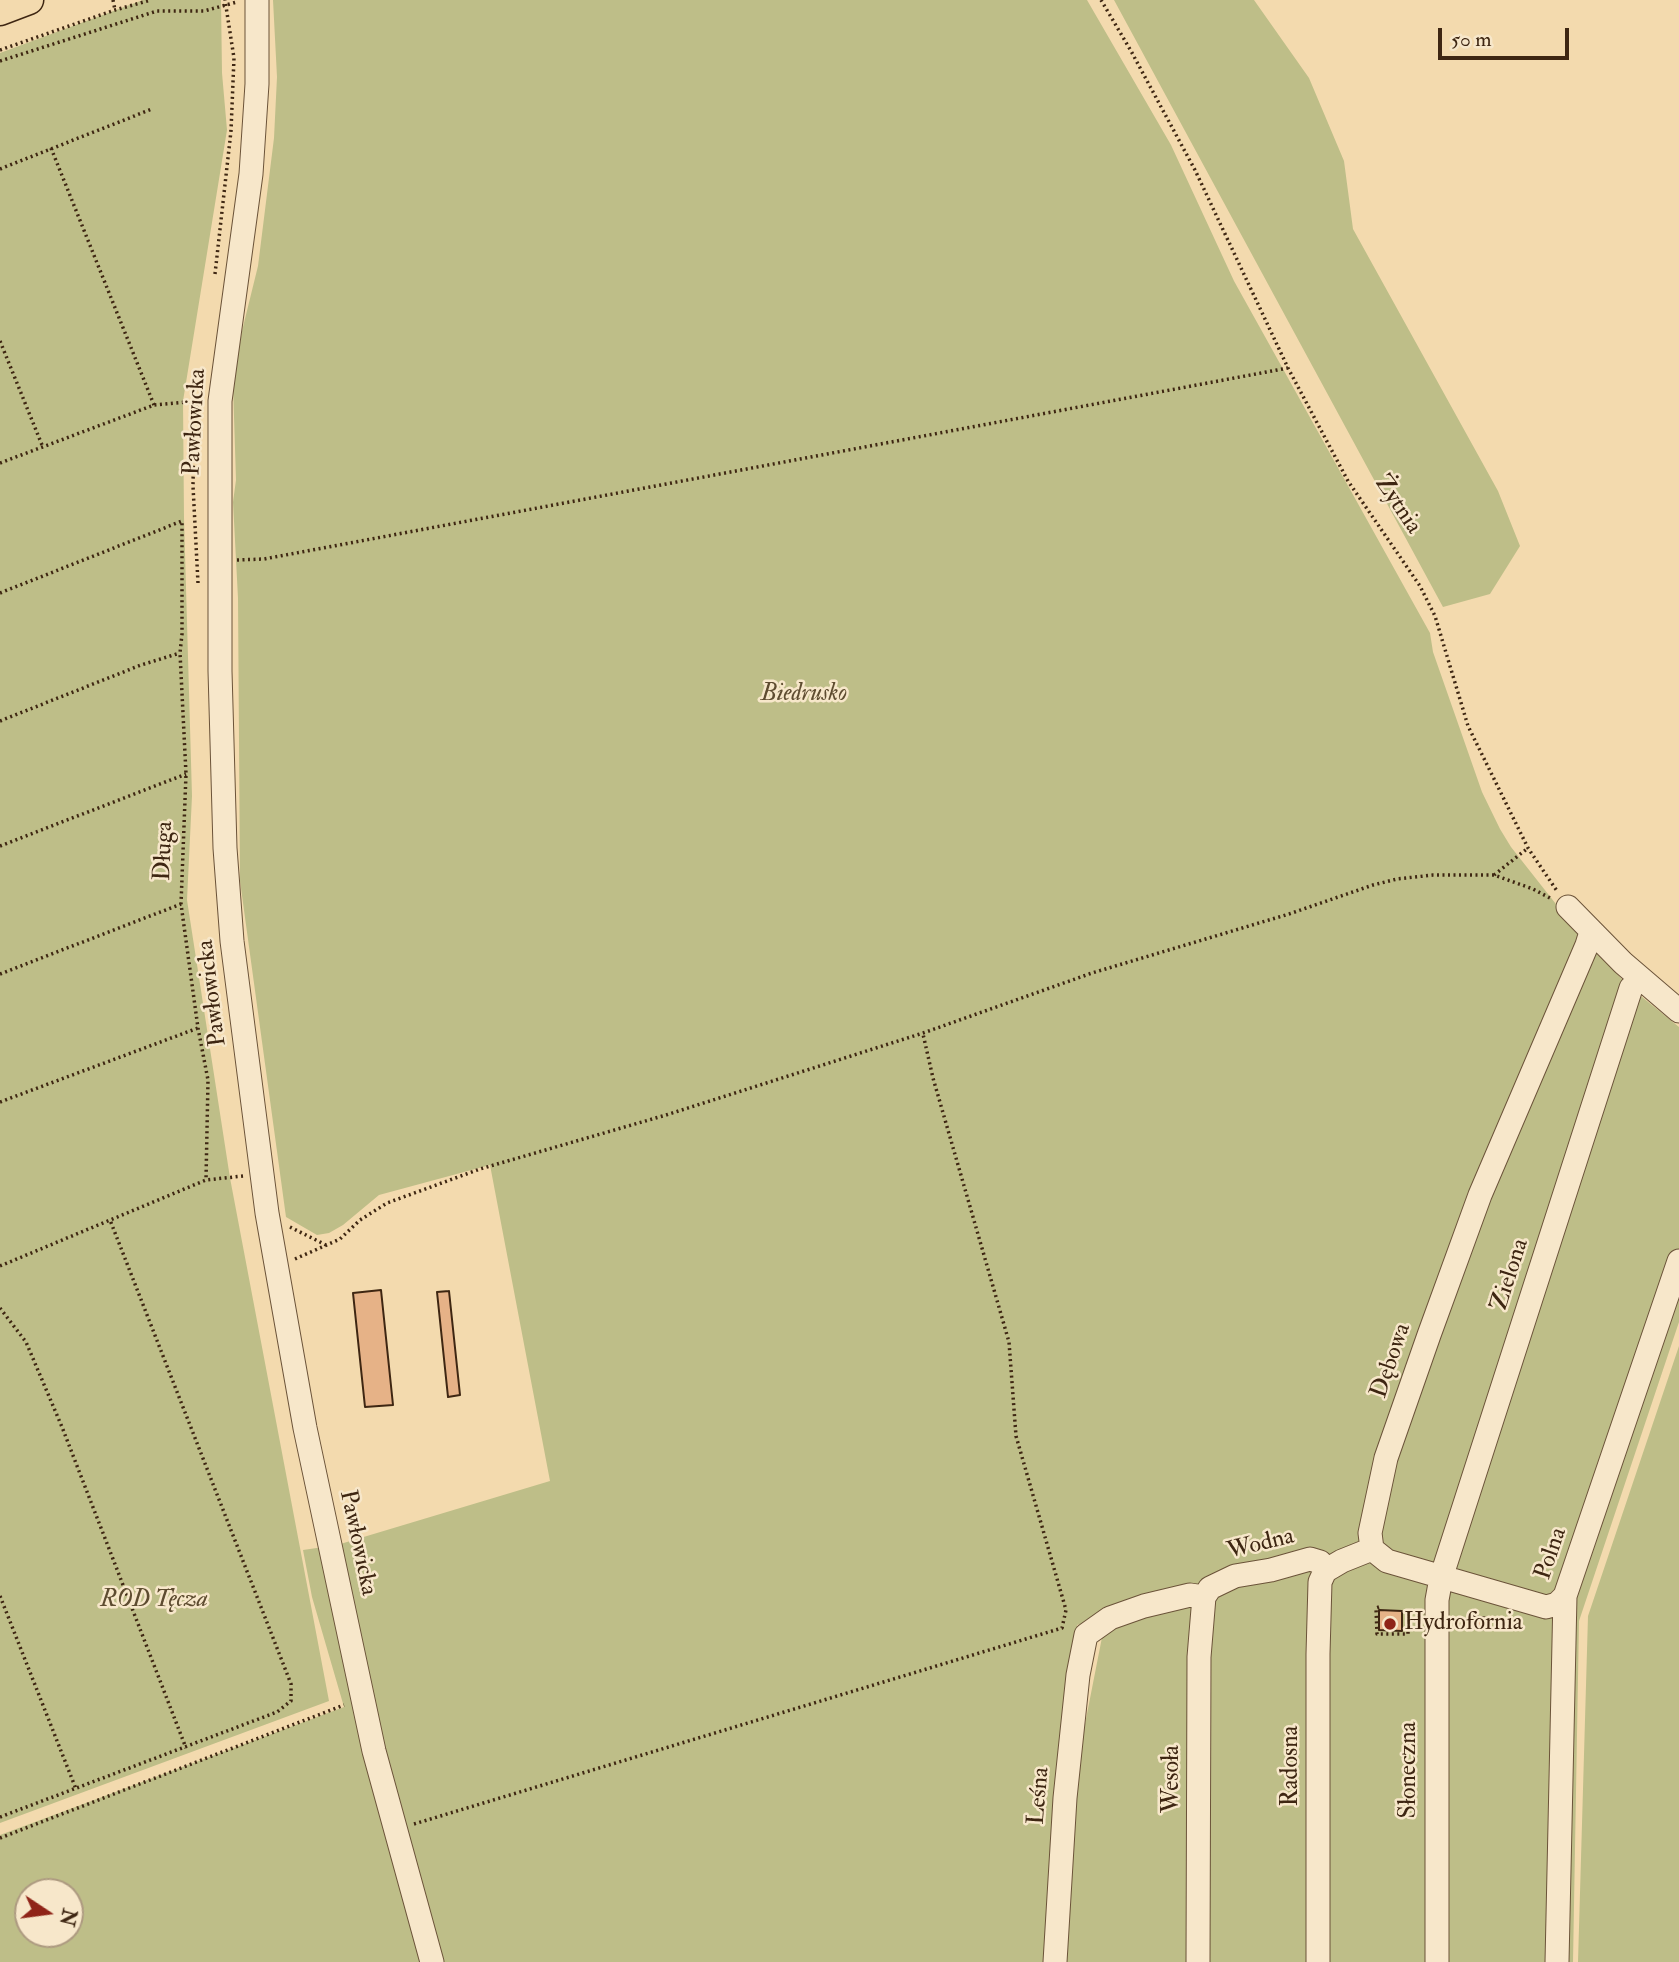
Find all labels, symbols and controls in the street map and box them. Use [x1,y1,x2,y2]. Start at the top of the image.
scale bar [1441,14,1572,58]
text: 50 m [1451,26,1492,53]
street label: Pawłowicka [179,368,213,476]
street label: Żytnia [1367,470,1427,540]
park label: Biedrusko [761,681,847,709]
street label: Długa [150,821,180,881]
street label: Pawłowicka [192,938,234,1048]
street label: Zielona [1486,1235,1536,1315]
street label: Dębowa [1366,1320,1418,1402]
street label: Pawłowicka [332,1488,382,1598]
street label: Wodna [1225,1523,1297,1567]
street label: Polna [1530,1524,1574,1584]
park label: ROD Tęcza [100,1587,208,1615]
place label: Hydrofornia [1404,1610,1523,1638]
marker: Hydrofornia [1382,1616,1398,1632]
street label: Słoneczna [1396,1722,1424,1818]
street label: Radosna [1278,1726,1306,1806]
street label: Wesoła [1159,1745,1187,1813]
street label: Leśna [1023,1766,1057,1826]
north arrow [14,1878,84,1948]
text: N [54,1906,81,1928]

